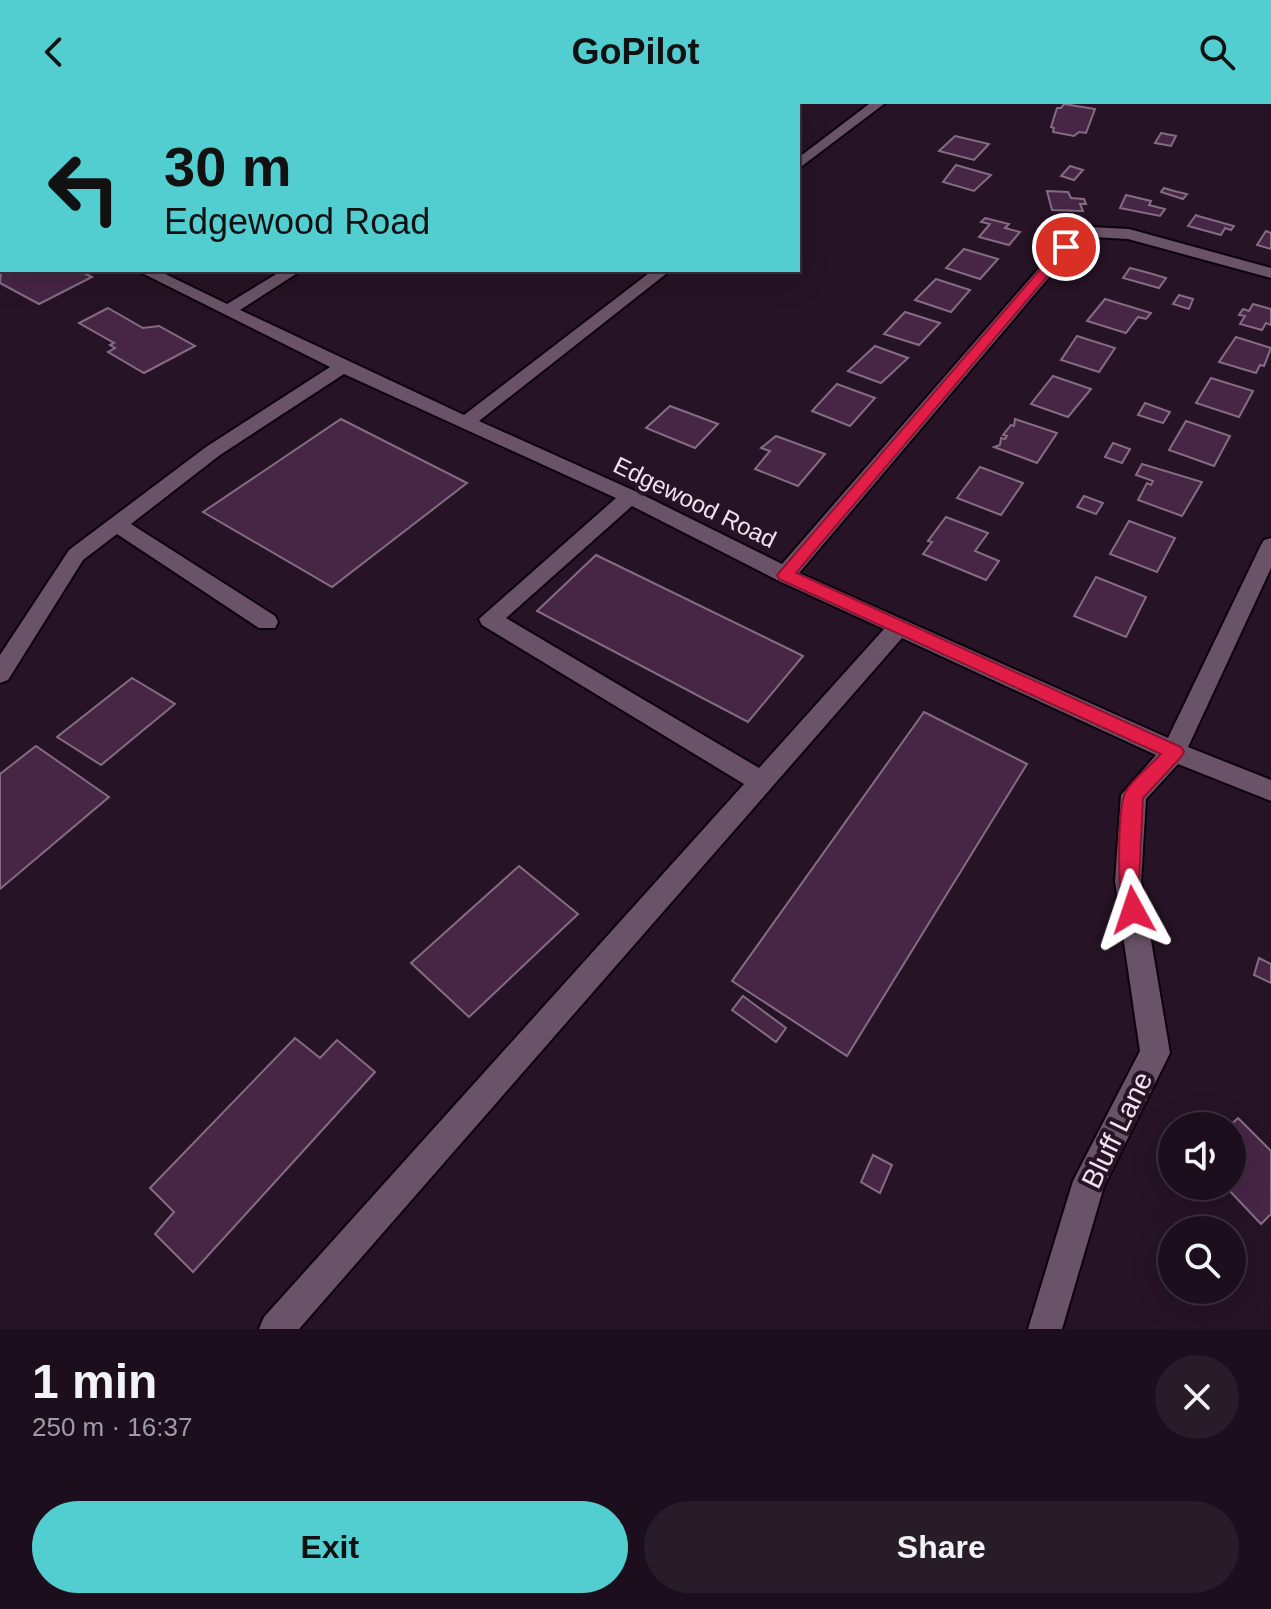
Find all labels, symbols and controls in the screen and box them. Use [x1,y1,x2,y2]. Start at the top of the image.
icon: back [32,30,76,74]
icon: search [1195,30,1239,74]
text: GoPilot [572,31,700,72]
text: 30 m [164,135,292,198]
icon: left [32,136,136,240]
text: Edgewood Road [164,201,430,242]
pin [1032,213,1100,281]
icon: arrive [1044,225,1088,269]
street label: Edgewood Road [609,451,781,553]
position arrow [1091,868,1175,952]
street label: Bluff Lane [1076,1067,1158,1193]
map controls [1158,1112,1246,1304]
button: sound [1158,1112,1246,1200]
button: search [1158,1216,1246,1304]
text: 1 min [32,1355,157,1408]
button: close [1155,1355,1239,1439]
text: 250 m · 16:37 [32,1412,192,1442]
button: Exit [32,1501,628,1593]
button: Share [644,1501,1239,1593]

